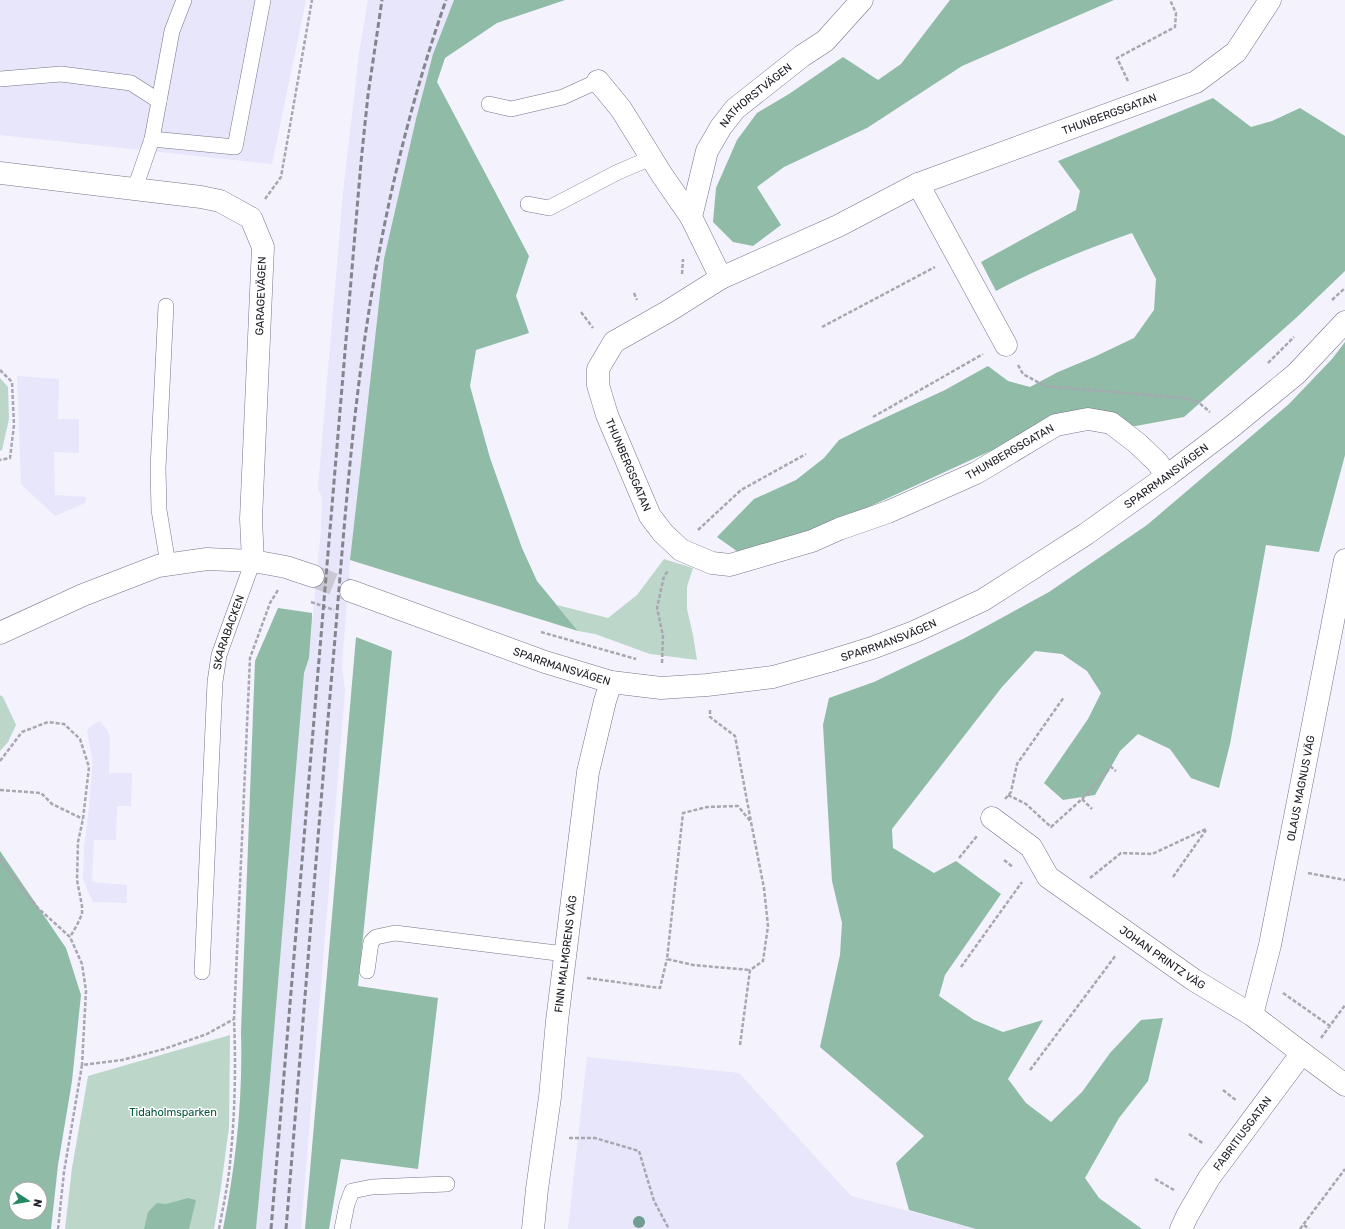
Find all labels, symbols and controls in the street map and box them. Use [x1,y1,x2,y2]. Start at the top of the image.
street label: NATHORSTVÄGEN [717,60,794,130]
street label: THUNBERGSGATAN [1060,91,1158,137]
street label: GARAGEVÄGEN [253,256,269,336]
street label: THUNBERGSGATAN [603,417,653,513]
street label: THUNBERGSGATAN [964,421,1056,483]
street label: SPARRMANSVÄGEN [1122,440,1211,511]
street label: SKARABACKEN [210,593,247,670]
street label: SPARRMANSVÄGEN [839,616,939,664]
street label: SPARRMANSVÄGEN [512,644,612,688]
street label: OLAUS MAGNUS VÄG [1284,734,1317,842]
street label: FINN MALMGRENS VÄG [552,894,579,1013]
street label: JOHAN PRINTZ VÄG [1117,923,1208,992]
street label: FABRITIUSGATAN [1210,1094,1274,1173]
park label: Tidaholmsparken [129,1106,217,1119]
north arrow [8,1181,48,1221]
text: N [30,1198,44,1208]

